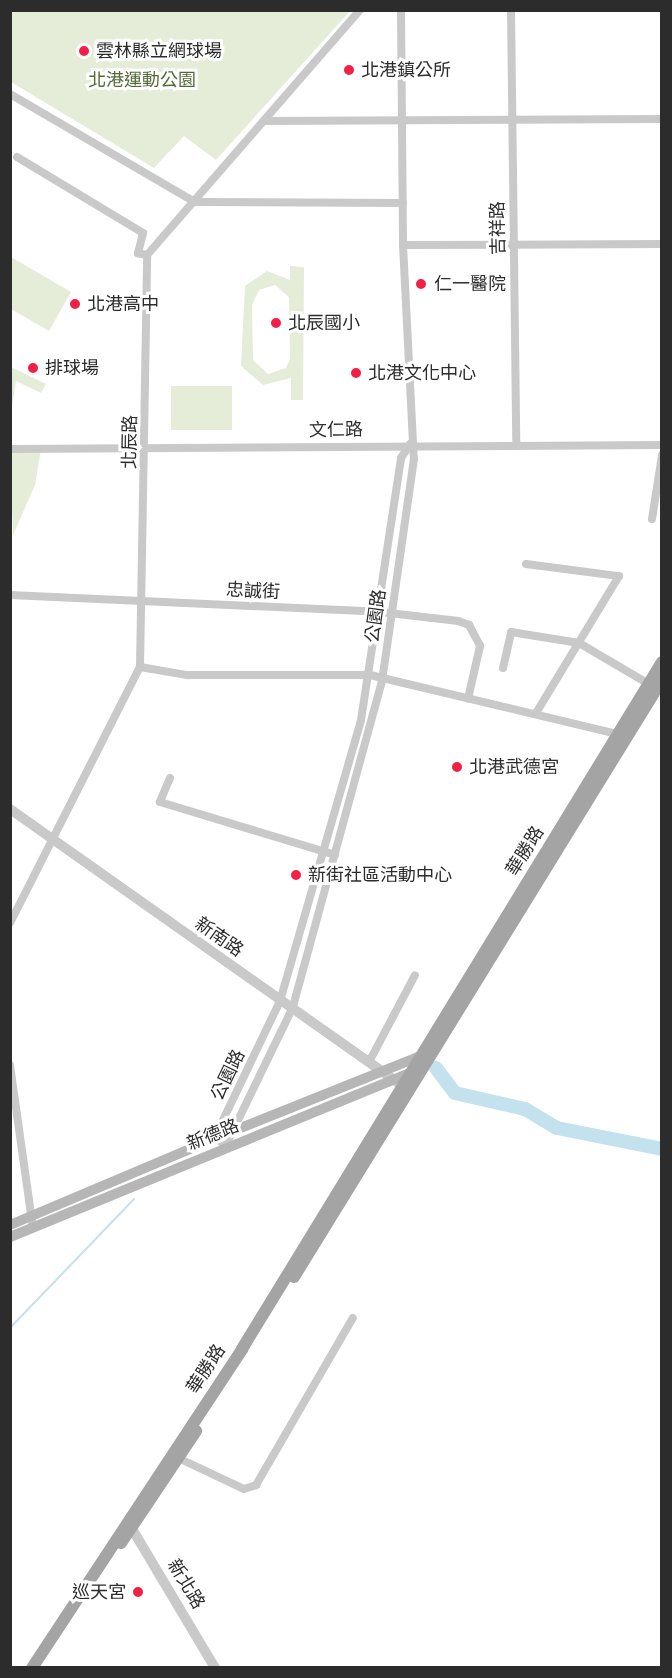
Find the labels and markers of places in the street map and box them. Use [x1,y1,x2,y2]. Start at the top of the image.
place label: 雲林縣立網球場 [96,40,222,62]
marker: 雲林縣立網球場 [77,44,91,58]
place label: 北港鎮公所 [361,59,451,81]
marker: 北港鎮公所 [342,63,356,77]
place label: 仁一醫院 [434,273,506,295]
marker: 仁一醫院 [412,275,430,293]
place label: 北港高中 [87,293,159,315]
marker: 北港高中 [68,297,82,311]
place label: 北辰國小 [288,312,360,334]
marker: 北辰國小 [269,316,283,330]
place label: 排球場 [45,357,99,379]
marker: 排球場 [26,361,40,375]
place label: 北港文化中心 [368,362,476,384]
marker: 北港文化中心 [349,366,363,380]
place label: 北港武德宮 [469,756,559,778]
marker: 北港武德宮 [450,760,464,774]
place label: 新街社區活動中心 [308,864,452,886]
marker: 新街社區活動中心 [289,868,303,882]
place label: 巡天宮 [72,1581,126,1603]
marker: 巡天宮 [131,1585,145,1599]

